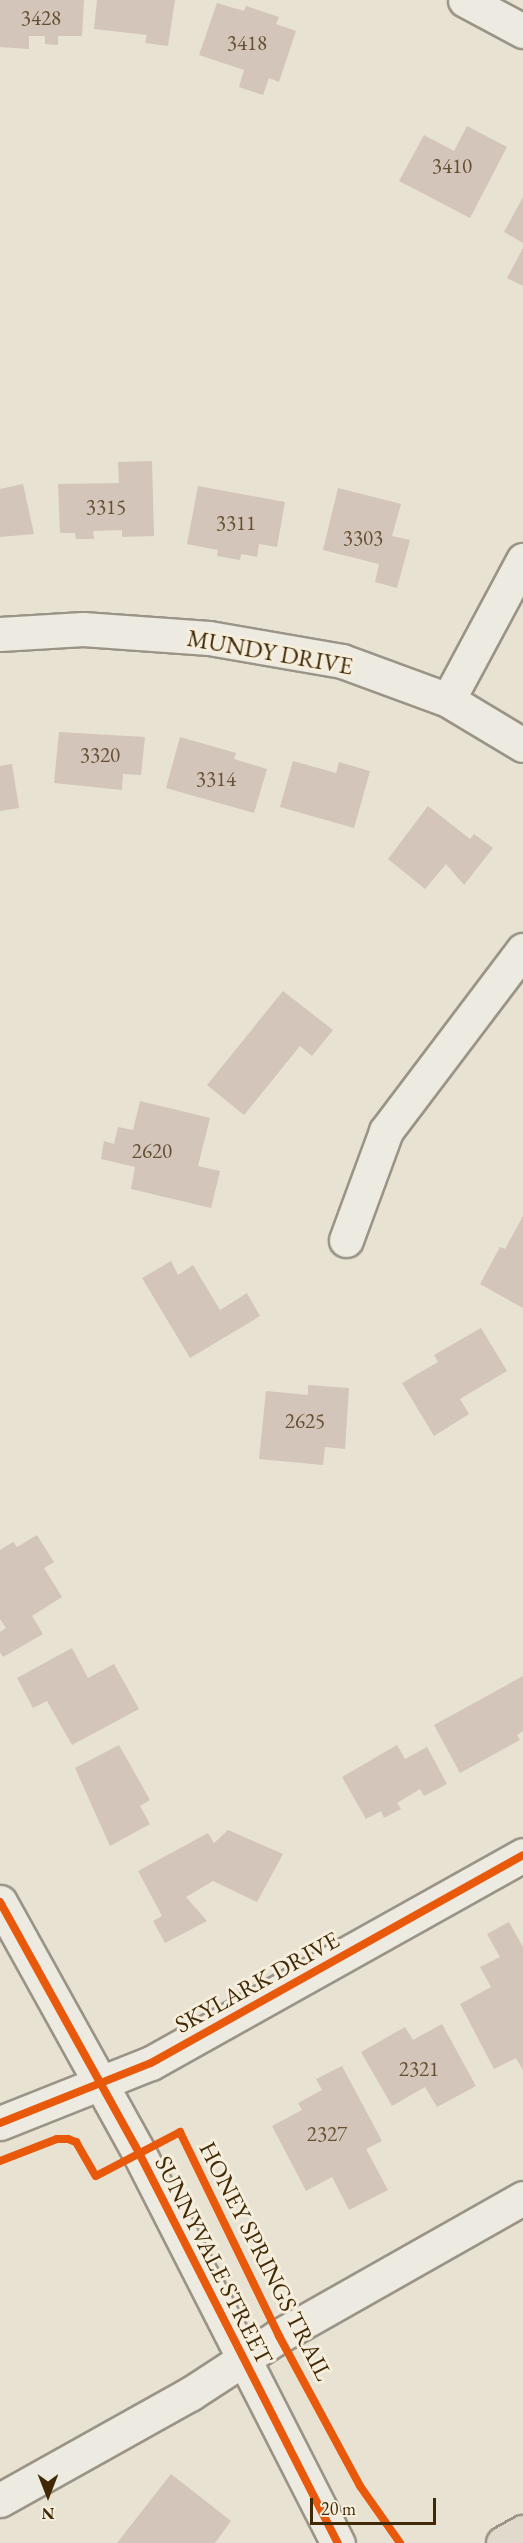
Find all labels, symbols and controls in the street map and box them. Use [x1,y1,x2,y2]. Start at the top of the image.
house number: 3428 [21,5,61,31]
house number: 3418 [227,30,267,56]
house number: 3410 [432,153,472,179]
house number: 3315 [86,494,126,520]
house number: 3311 [216,510,256,536]
house number: 3303 [343,525,383,551]
street label: MUNDY DRIVE [185,623,355,681]
house number: 3320 [80,742,120,768]
house number: 3314 [196,766,236,792]
house number: 2620 [132,1138,172,1164]
house number: 2625 [285,1408,325,1434]
street label: SKYLARK DRIVE [170,1925,344,2039]
house number: 2321 [399,2056,439,2082]
house number: 2327 [307,2121,347,2147]
street label: HONEY SPRINGS TRAIL [193,2137,339,2385]
street label: SUNNYVALE STREET [149,2151,279,2369]
north arrow [18,2465,78,2525]
scale bar [313,2486,439,2524]
text: 20 m [321,2497,356,2520]
text: N [42,2503,54,2524]

